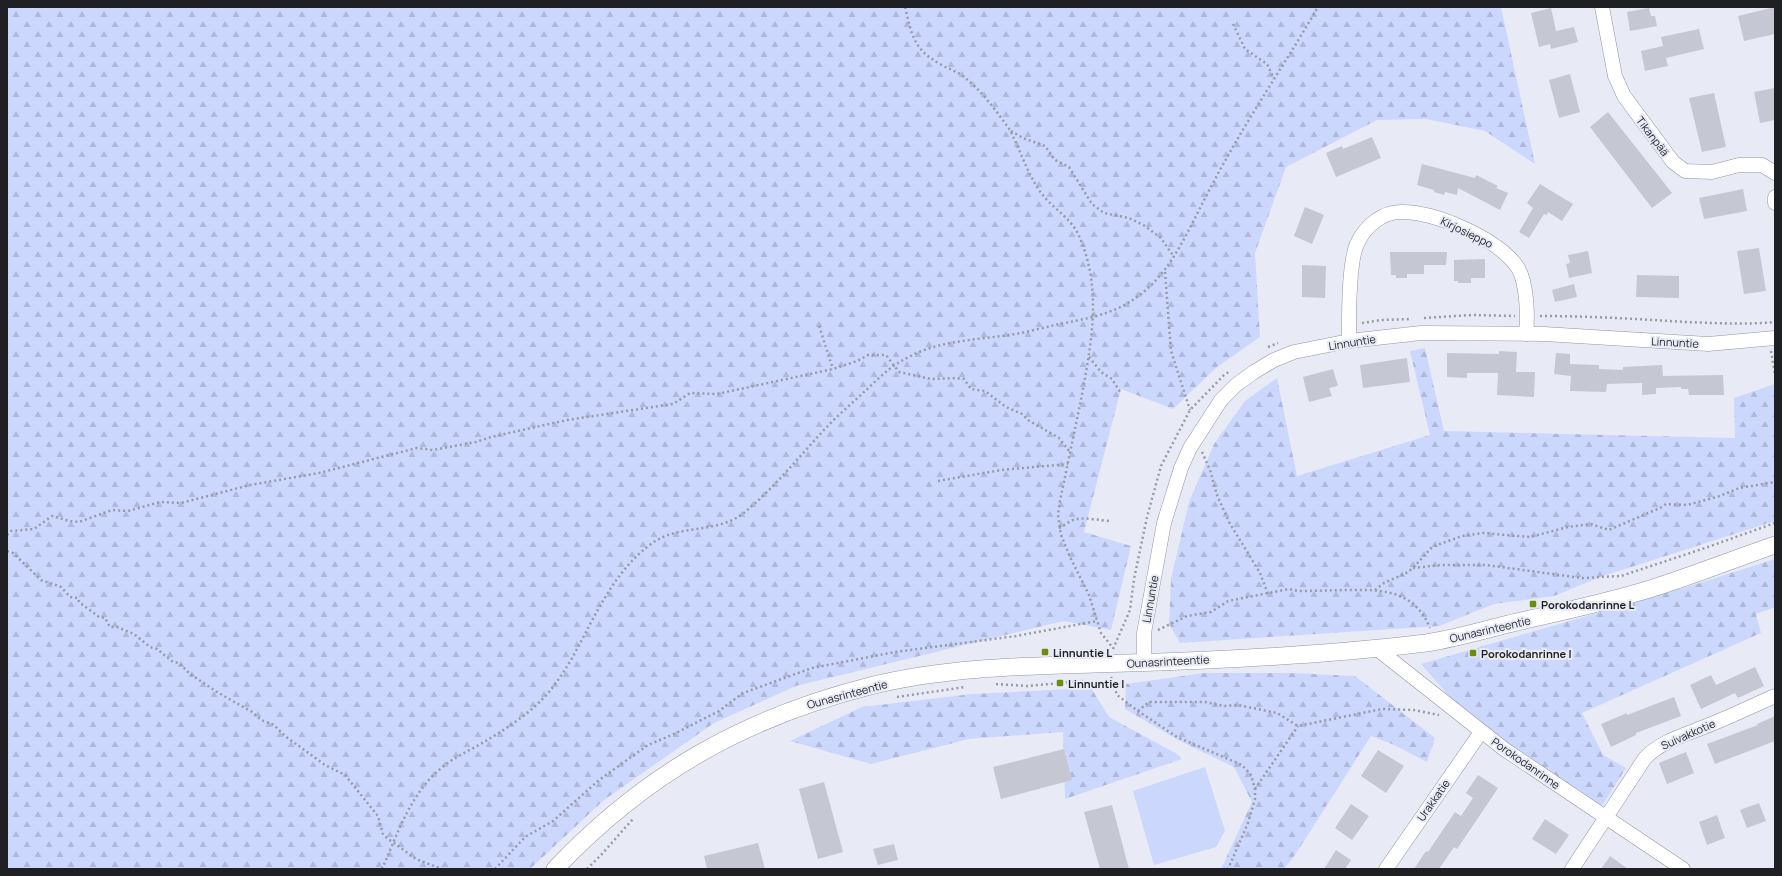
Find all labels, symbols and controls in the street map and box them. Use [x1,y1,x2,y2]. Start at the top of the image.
street label: Tikanpää [1633,113,1673,159]
street label: Kirjosieppo [1438,213,1496,251]
street label: Linnuntie [1327,331,1377,353]
street label: Linnuntie [1651,333,1700,351]
street label: Linnuntie [1138,574,1162,624]
place label: Porokodanrinne L [1541,597,1634,612]
marker: Porokodanrinne L [1528,599,1538,609]
street label: Ounasrinteentie [1448,612,1533,646]
place label: Linnuntie L [1053,645,1112,660]
place label: Porokodanrinne I [1481,646,1571,661]
marker: Linnuntie L [1040,647,1050,657]
marker: Porokodanrinne I [1468,648,1478,658]
street label: Ounasrinteentie [1126,651,1210,671]
street label: Ounasrinteentie [805,676,889,712]
place label: Linnuntie I [1068,676,1124,691]
marker: Linnuntie I [1055,678,1065,688]
street label: Suivakkotie [1658,715,1718,753]
street label: Porokodanrinne [1489,734,1564,793]
street label: Urakkatie [1413,776,1453,824]

